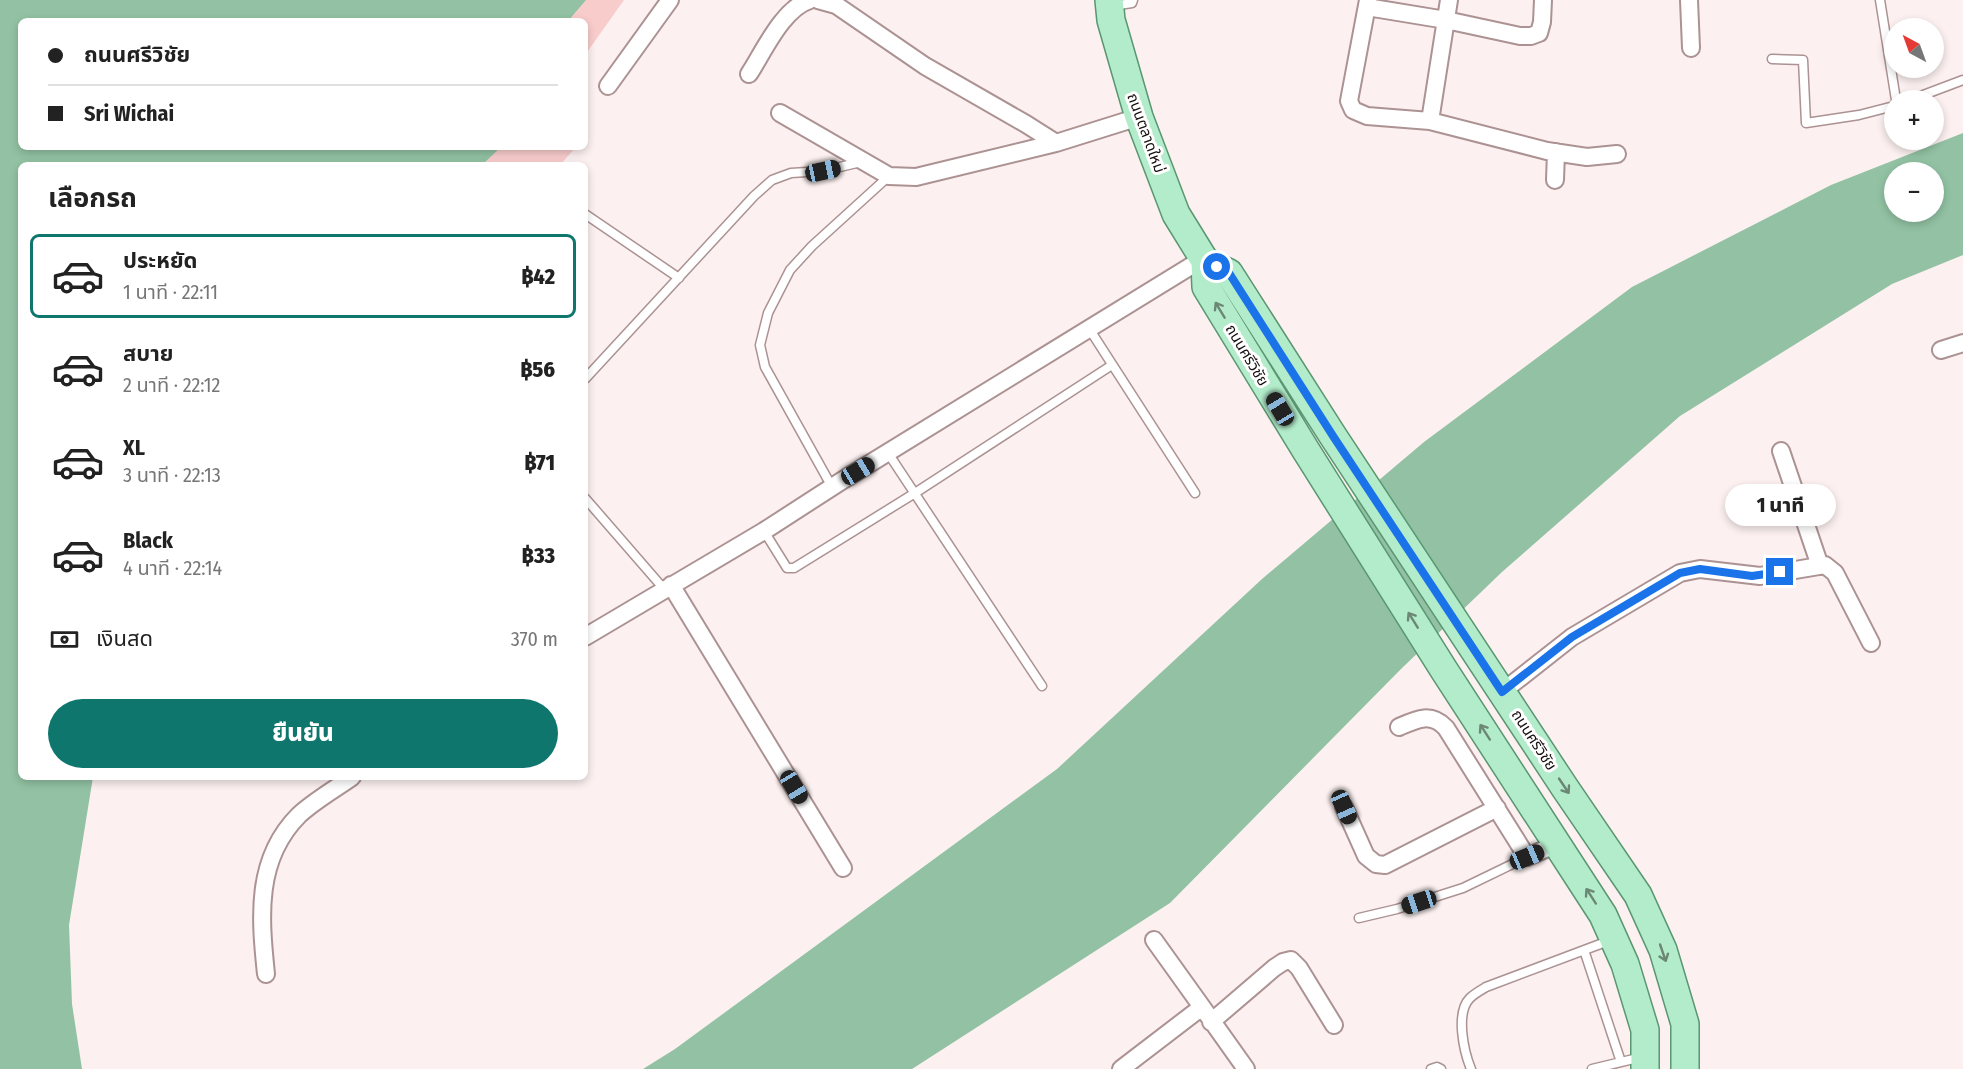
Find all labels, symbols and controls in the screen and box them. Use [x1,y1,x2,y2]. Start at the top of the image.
north arrow [1884,18,1944,78]
map controls [1884,18,1944,222]
text: ถนนศรีวิชัย [84,41,190,68]
button: + [1884,90,1944,150]
street label: ถนนตลาดใหม่ [1123,91,1169,175]
text: Sri Wichai [84,100,174,127]
car [804,158,842,184]
button: − [1884,162,1944,222]
text: เลือกรถ [48,182,137,214]
text: ประหยัด [123,247,198,274]
icon: car [51,249,105,303]
route start [1203,253,1230,280]
text: ฿42 [522,263,555,290]
text: 1 นาที · 22:11 [123,280,218,304]
one-way arrow [1213,302,1225,319]
street label: ถนนศรีวิชัย [1222,321,1272,389]
text: สบาย [123,340,173,367]
icon: car [51,342,105,396]
text: ฿56 [520,356,555,383]
text: 2 นาที · 22:12 [123,373,220,397]
car [1263,389,1297,429]
text: XL [123,434,145,461]
icon: car [51,435,105,489]
text: ฿71 [525,449,555,476]
car [838,454,878,488]
text: 3 นาที · 22:13 [123,463,221,487]
callout: 1 นาที [1724,485,1836,527]
text: 1 นาที [1757,493,1804,517]
text: Black [123,527,173,554]
icon: car [51,528,105,582]
text: ฿33 [522,542,555,569]
text: 4 นาที · 22:14 [123,556,222,580]
route end [1766,558,1793,585]
one-way arrow [1406,612,1418,629]
icon: cash [48,623,81,656]
text: เงินสด [96,625,153,652]
text: 370 m [511,627,558,651]
button: ยืนยัน [48,699,558,768]
street label: ถนนศรีวิชัย [1508,706,1560,774]
one-way arrow [1478,724,1490,741]
car [777,767,811,807]
one-way arrow [1558,778,1570,794]
car [1328,787,1360,827]
car [1507,842,1547,872]
car [1399,888,1439,916]
one-way arrow [1584,888,1596,905]
one-way arrow [1659,943,1670,962]

